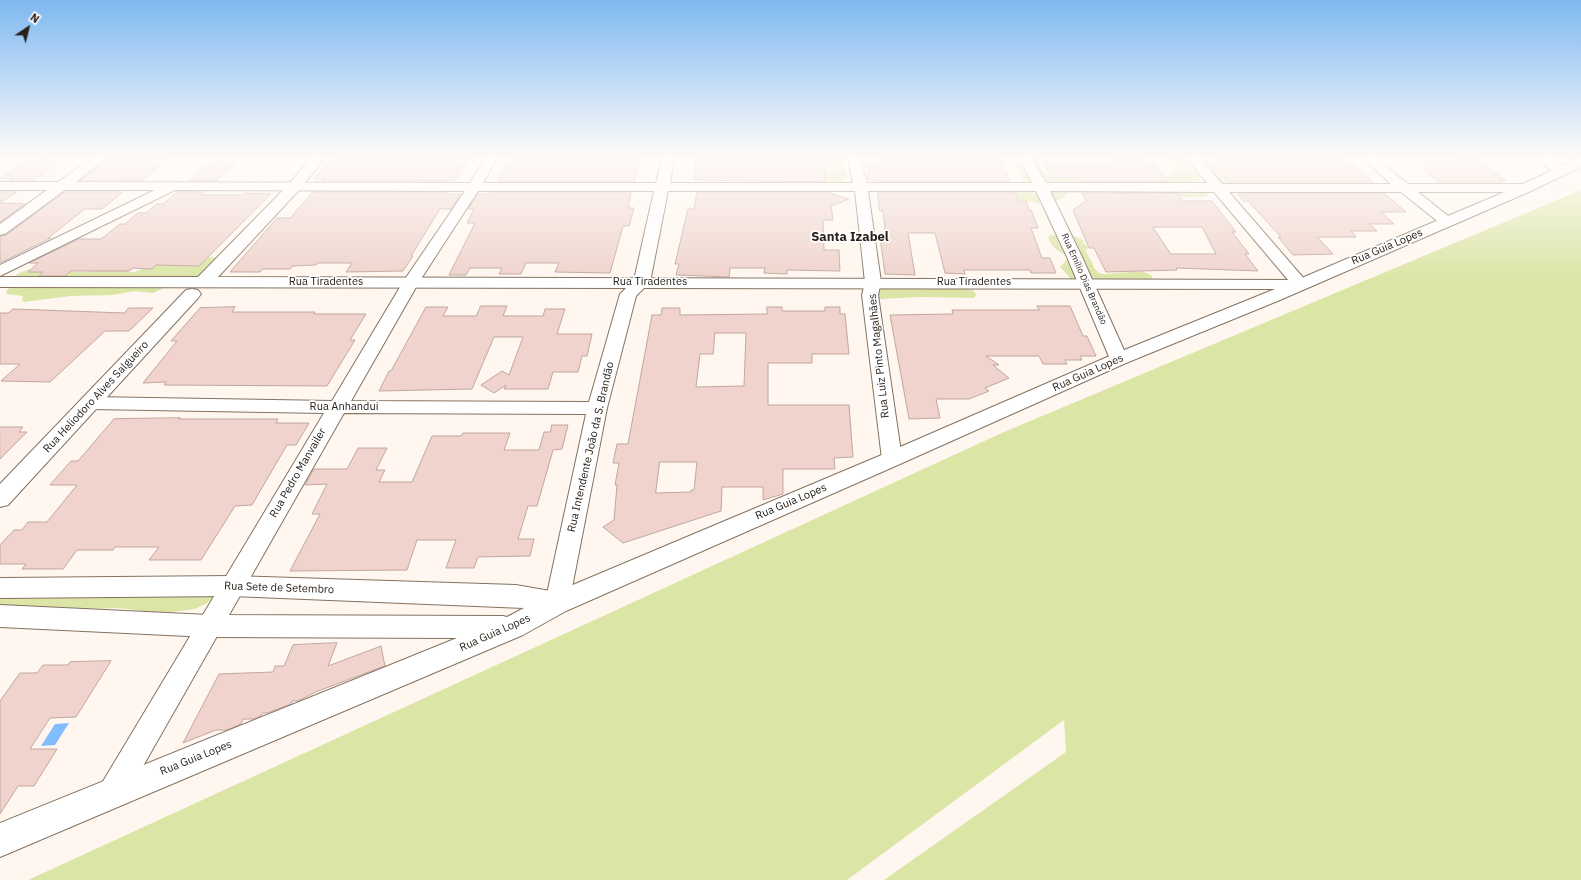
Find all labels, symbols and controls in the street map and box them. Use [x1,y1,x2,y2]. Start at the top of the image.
north arrow [8,8,48,48]
text: N [28,10,42,26]
street label: Rua Guia Lopes [1349,226,1425,268]
district label: Santa Izabel [811,229,889,245]
street label: Rua Emilio Dias Brandão [1059,232,1109,326]
street label: Rua Tiradentes [289,275,363,289]
street label: Rua Tiradentes [613,275,687,289]
street label: Rua Tiradentes [937,275,1011,289]
street label: Rua Luiz Pinto Magalhães [866,293,892,419]
street label: Rua Heliodoro Alves Salgueiro [41,338,151,456]
street label: Rua Guia Lopes [1051,351,1125,395]
street label: Rua Intendente João da S. Brandão [565,360,617,534]
street label: Rua Anhandui [310,400,378,414]
street label: Rua Pedro Manvailer [267,426,329,520]
street label: Rua Guia Lopes [753,481,829,523]
street label: Rua Sete de Setembro [224,579,334,597]
street label: Rua Guia Lopes [458,611,532,655]
street label: Rua Guia Lopes [158,738,234,778]

